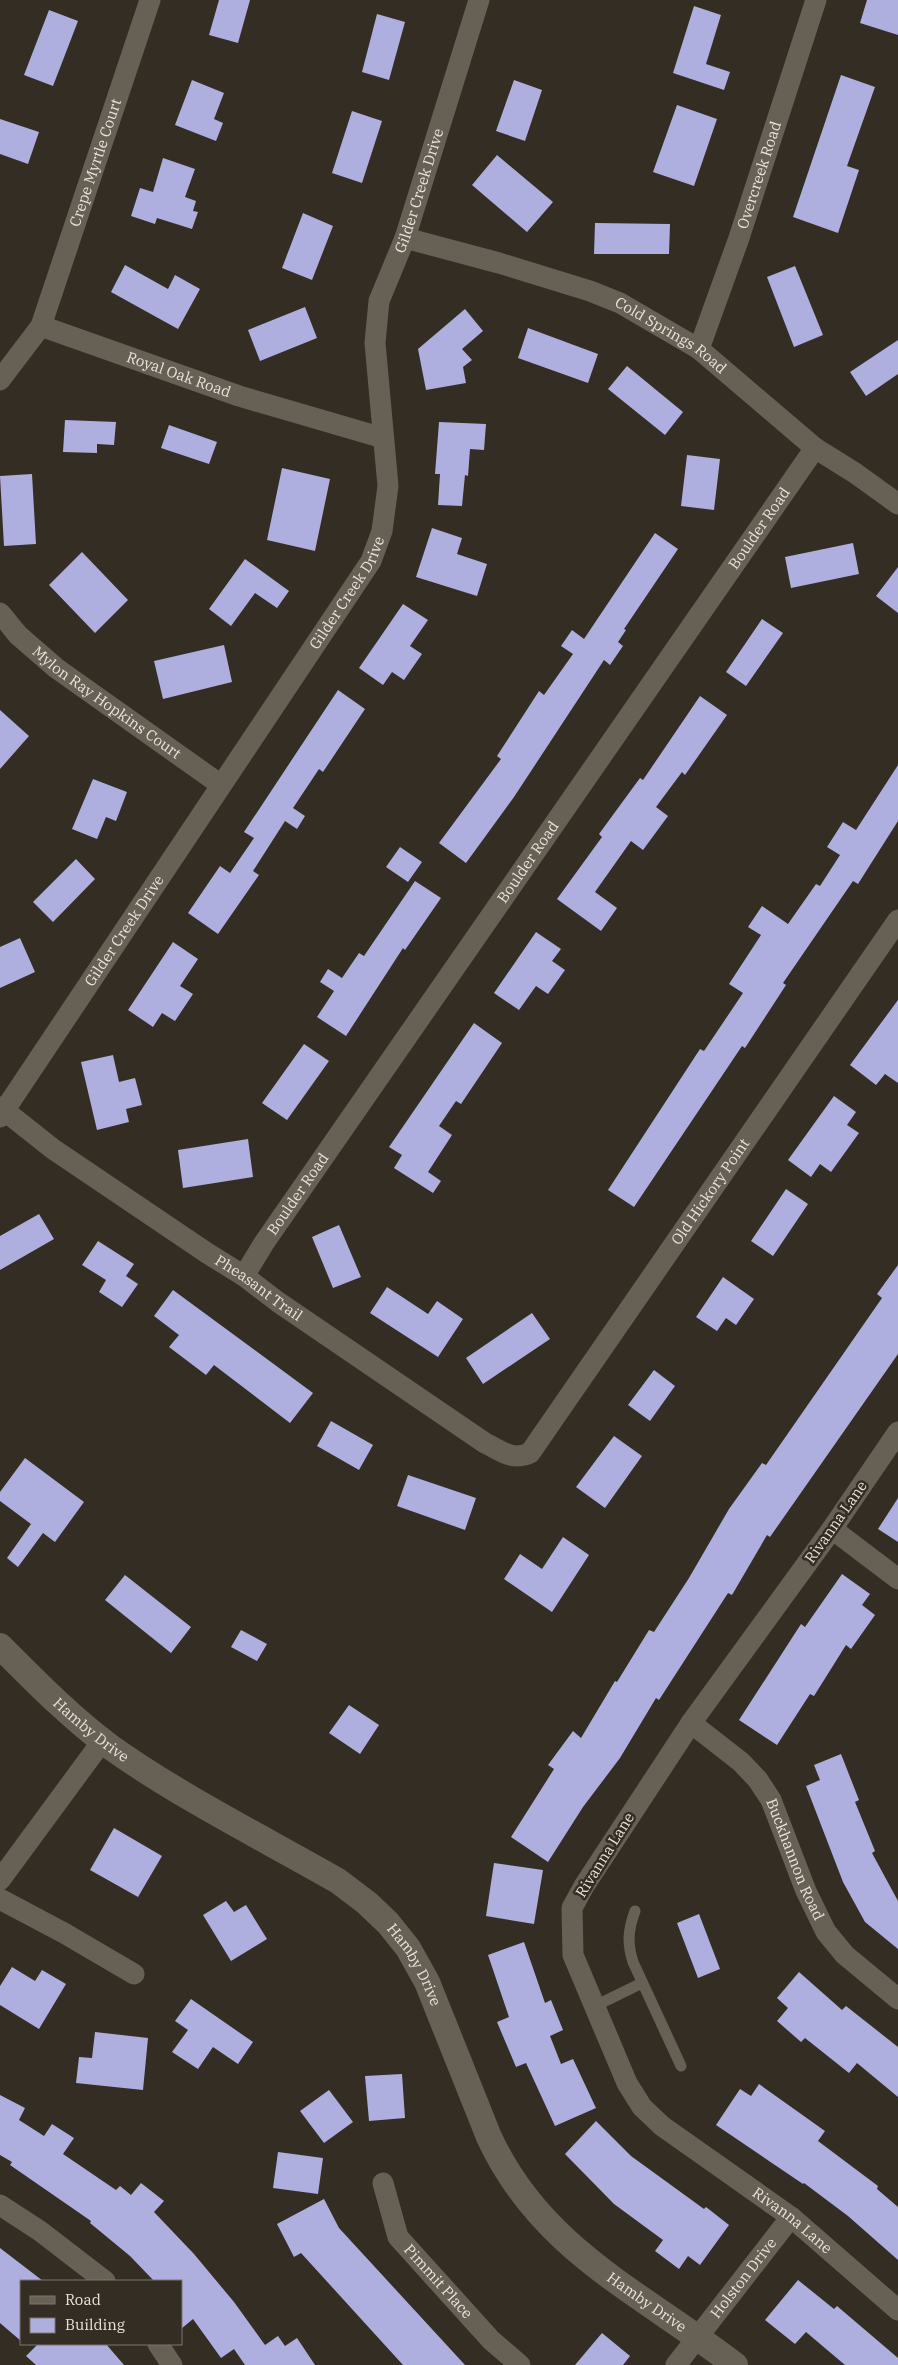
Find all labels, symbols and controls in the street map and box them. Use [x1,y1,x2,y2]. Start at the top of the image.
street label: Crepe Myrtle Court [65,96,125,229]
street label: Overcreek Road [733,119,785,231]
street label: Gilder Creek Drive [390,126,448,256]
street label: Cold Springs Road [612,292,731,377]
street label: Royal Oak Road [124,347,234,401]
street label: Boulder Road [724,484,794,573]
street label: Gilder Creek Drive [305,534,388,653]
street label: Mylon Ray Hopkins Court [29,642,185,763]
street label: Boulder Road [493,817,563,906]
street label: Gilder Creek Drive [80,871,168,990]
street label: Old Hickory Point [667,1135,753,1248]
street label: Boulder Road [262,1149,332,1239]
street label: Pheasant Trail [212,1250,306,1325]
street label: Rivanna Lane [800,1477,871,1567]
street label: Hamby Drive [49,1693,133,1766]
street label: Buckhannon Road [762,1796,829,1923]
street label: Rivanna Lane [571,1809,638,1901]
street label: Hamby Drive [383,1919,446,2009]
street label: Rivanna Lane [749,2183,836,2257]
street label: Holston Drive [706,2234,780,2322]
street label: Pimmit Place [400,2240,477,2322]
street label: Hamby Drive [603,2268,690,2336]
legend [20,2280,182,2345]
text: Road [65,2290,101,2309]
text: Building [65,2315,125,2334]

